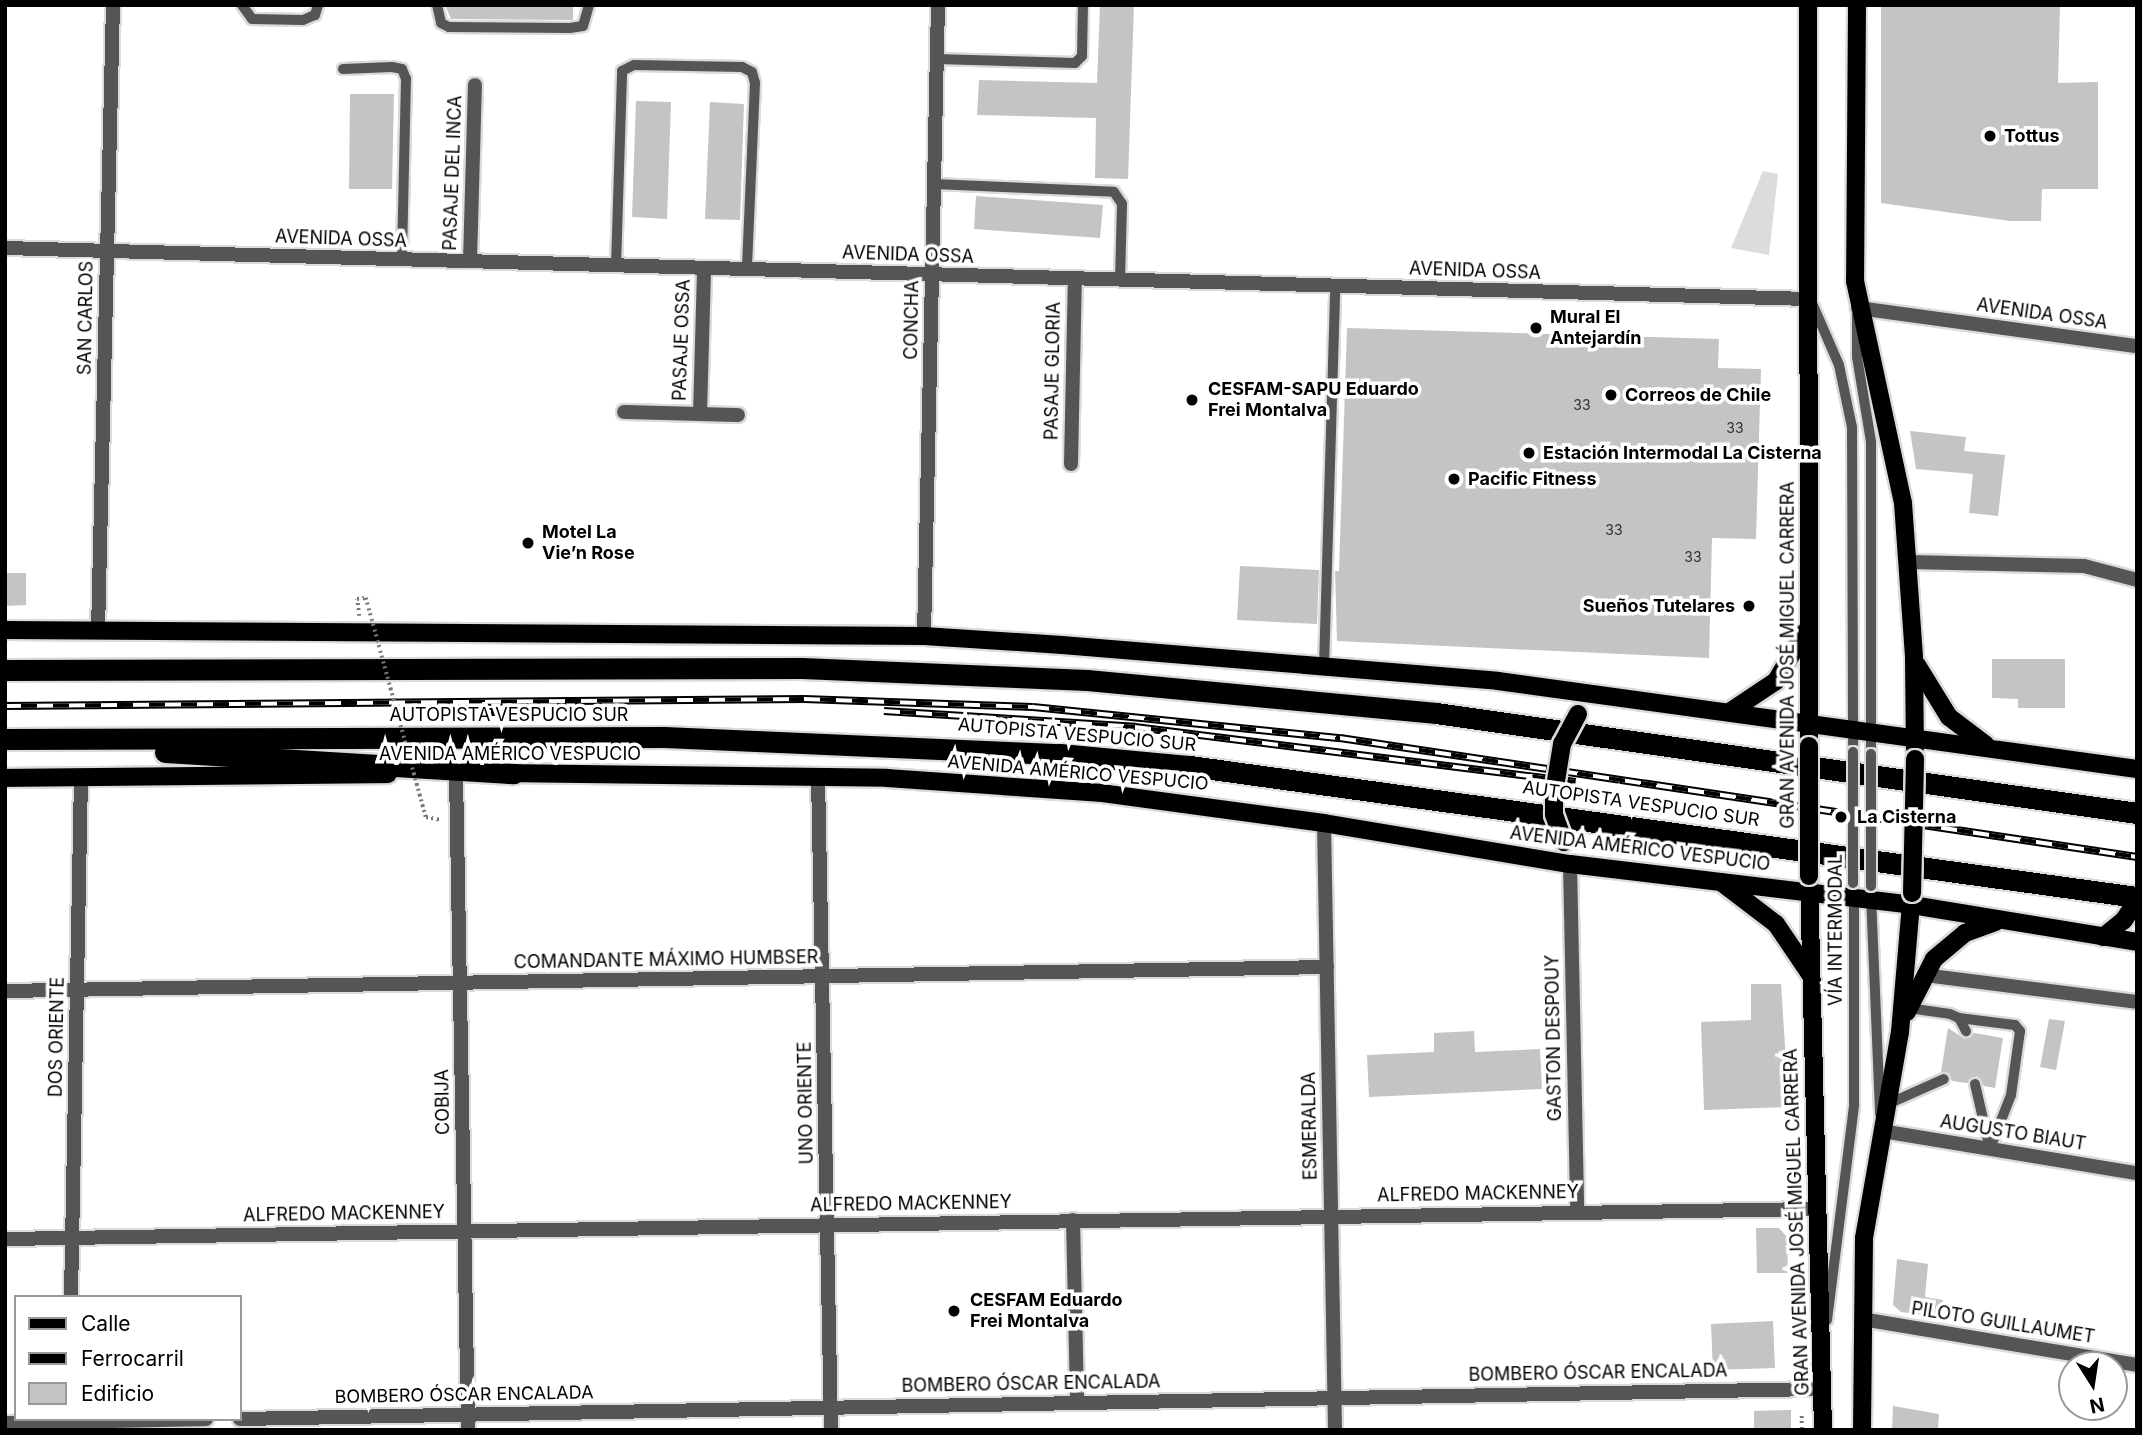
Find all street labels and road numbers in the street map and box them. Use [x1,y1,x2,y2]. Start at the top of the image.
street label: PASAJE DEL INCA [439,95,467,251]
street label: AVENIDA OSSA [275,226,407,252]
street label: AVENIDA OSSA [842,242,974,268]
street label: AVENIDA OSSA [1409,258,1541,284]
street label: SAN CARLOS [74,261,98,375]
street label: PASAJE OSSA [669,279,695,401]
street label: CONCHA [901,280,923,360]
street label: AVENIDA OSSA [1975,294,2109,334]
street label: PASAJE GLORIA [1041,302,1065,440]
street label: GRAN AVENIDA JOSÉ MIGUEL CARRERA [1777,481,1799,829]
street label: AUTOPISTA VESPUCIO SUR [390,704,628,726]
street label: AUTOPISTA VESPUCIO SUR [957,714,1197,756]
street label: AVENIDA AMÉRICO VESPUCIO [379,743,641,765]
street label: AVENIDA AMÉRICO VESPUCIO [947,751,1209,795]
street label: AUTOPISTA VESPUCIO SUR [1521,777,1761,831]
street label: AVENIDA AMÉRICO VESPUCIO [1509,822,1771,876]
street label: VÍA INTERMODAL [1825,854,1847,1006]
street label: COMANDANTE MÁXIMO HUMBSER [514,947,818,973]
street label: GASTON DESPOUY [1542,954,1566,1122]
street label: DOS ORIENTE [45,977,69,1097]
street label: UNO ORIENTE [794,1041,818,1165]
street label: GRAN AVENIDA JOSÉ MIGUEL CARRERA [1780,1048,1814,1396]
street label: COBIJA [432,1069,454,1135]
street label: ESMERALDA [1298,1072,1322,1180]
street label: AUGUSTO BIAUT [1938,1111,2088,1155]
street label: ALFREDO MACKENNEY [1377,1181,1579,1207]
street label: ALFREDO MACKENNEY [810,1191,1012,1217]
street label: ALFREDO MACKENNEY [243,1201,445,1227]
street label: PILOTO GUILLAUMET [1910,1298,2096,1348]
street label: BOMBERO ÓSCAR ENCALADA [1468,1360,1728,1386]
street label: BOMBERO ÓSCAR ENCALADA [901,1371,1161,1397]
street label: BOMBERO ÓSCAR ENCALADA [334,1382,594,1408]

